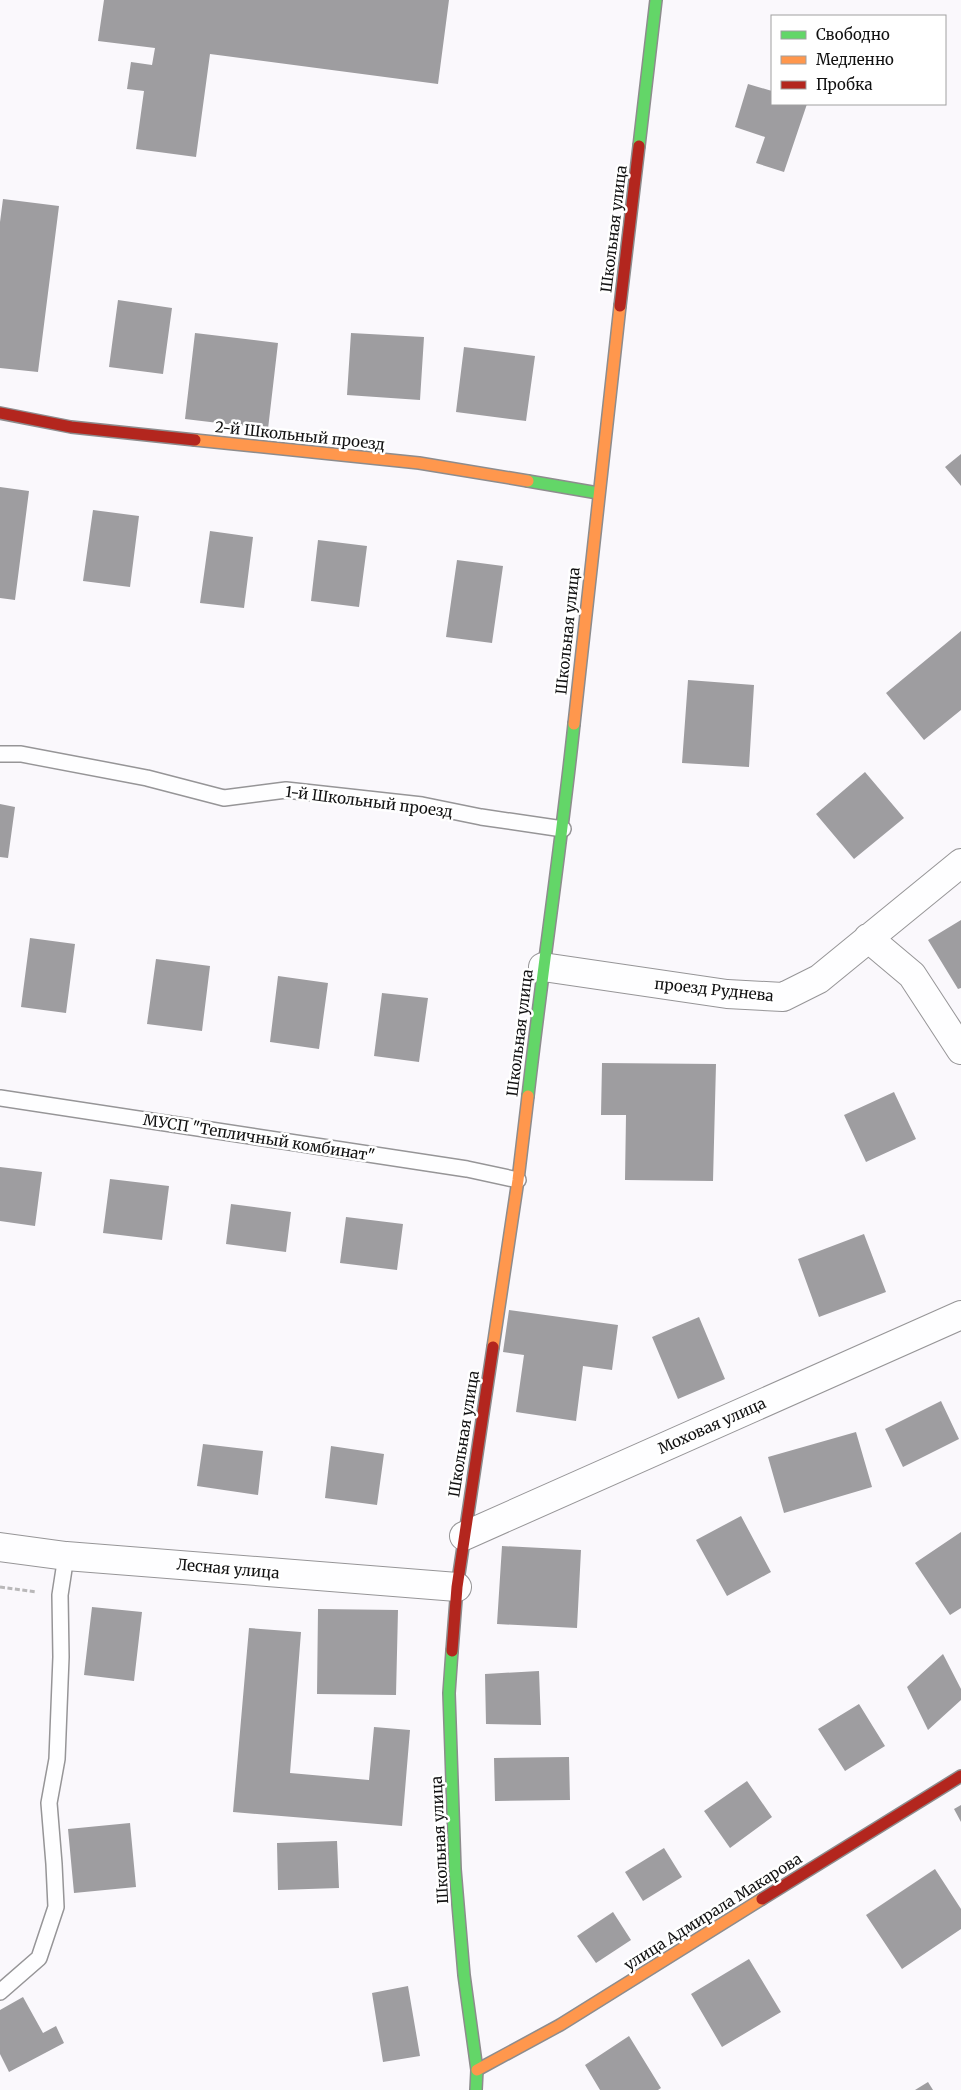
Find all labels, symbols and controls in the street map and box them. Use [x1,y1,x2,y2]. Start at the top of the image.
legend [771,15,946,105]
text: Свободно [816,25,890,44]
text: Медленно [816,50,894,69]
text: Пробка [816,75,873,94]
street label: Школьная улица [596,164,631,294]
street label: 2-й Школьный проезд [214,417,386,454]
street label: Школьная улица [551,566,584,696]
street label: 1-й Школьный проезд [284,782,454,821]
street label: Школьная улица [502,968,537,1098]
street label: проезд Руднева [653,974,775,1005]
street label: МУСП "Тепличный комбинат" [142,1110,376,1165]
street label: Школьная улица [444,1369,483,1499]
street label: Моховая улица [655,1393,769,1458]
street label: Лесная улица [176,1555,280,1582]
street label: Школьная улица [427,1775,452,1905]
street label: улица Адмирала Макарова [620,1849,805,1974]

